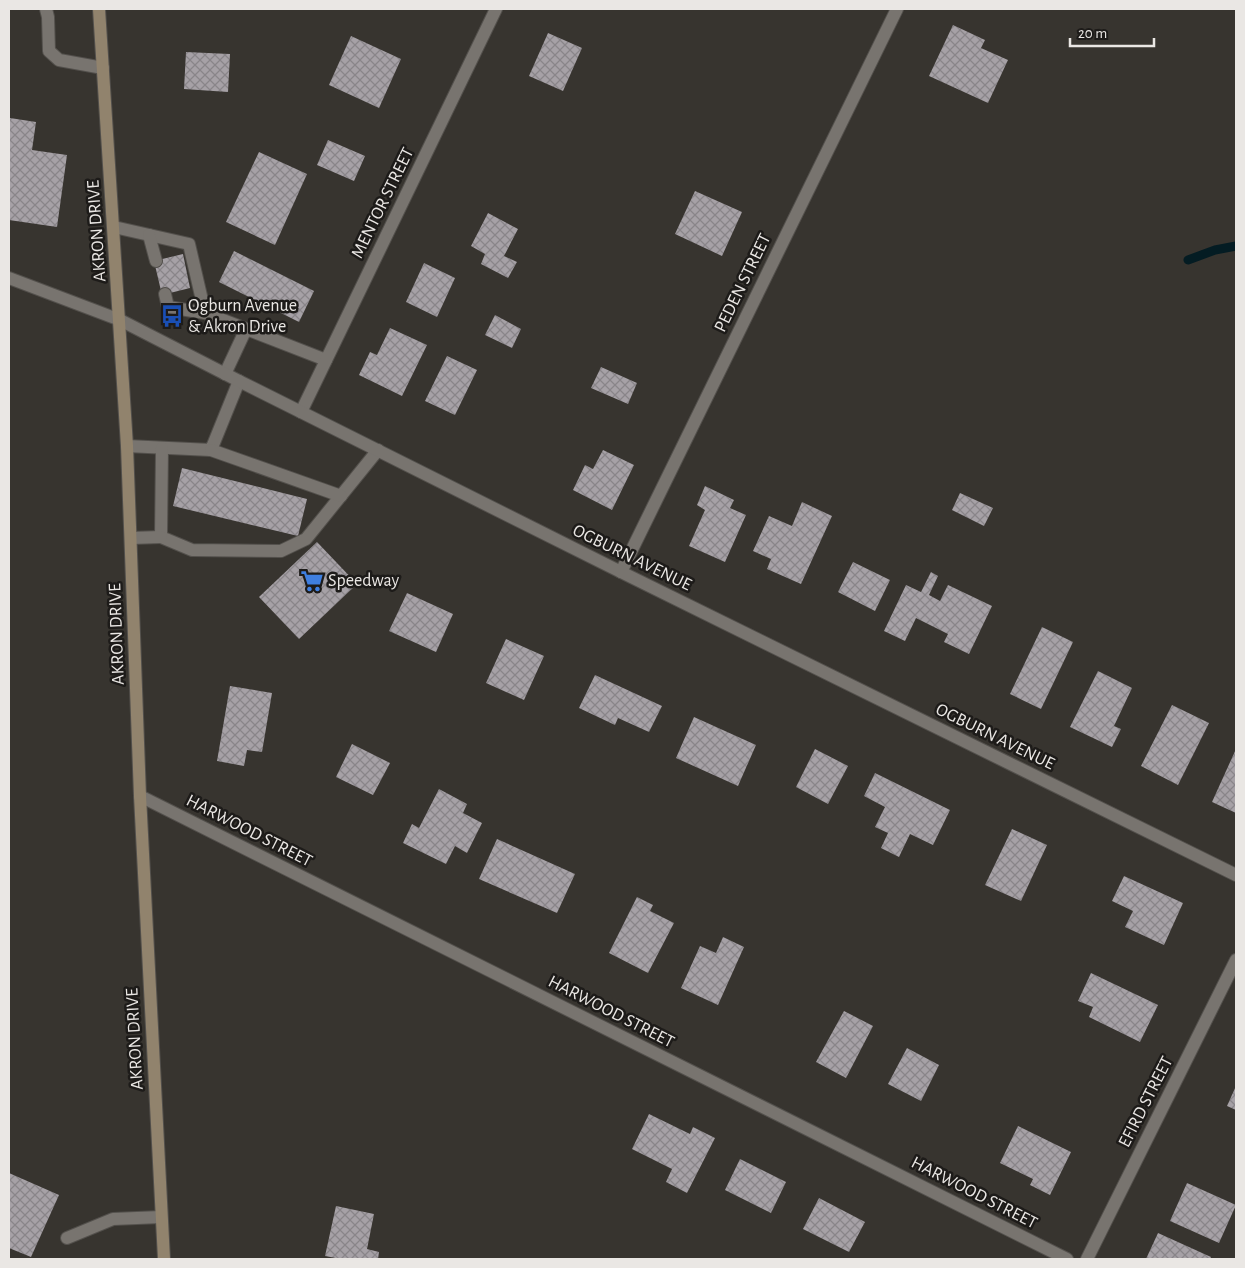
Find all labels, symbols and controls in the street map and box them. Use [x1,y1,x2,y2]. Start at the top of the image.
scale bar [1070,15,1154,47]
text: 20 m [1078,26,1107,41]
street label: MENTOR STREET [348,145,418,261]
street label: AKRON DRIVE [84,179,110,282]
street label: PEDEN STREET [712,231,775,335]
place label: Ogburn Avenue & Akron Drive [188,297,297,336]
bus stop icon: Ogburn Avenue & Akron Drive [159,303,185,329]
street label: OGBURN AVENUE [570,522,694,595]
supermarket icon: Speedway [299,568,325,594]
place label: Speedway [328,572,399,590]
street label: AKRON DRIVE [106,583,128,685]
street label: OGBURN AVENUE [933,701,1057,774]
street label: HARWOOD STREET [183,791,315,871]
street label: HARWOOD STREET [545,972,677,1052]
street label: AKRON DRIVE [123,987,147,1090]
street label: EFIRD STREET [1115,1054,1177,1150]
street label: HARWOOD STREET [908,1153,1040,1233]

